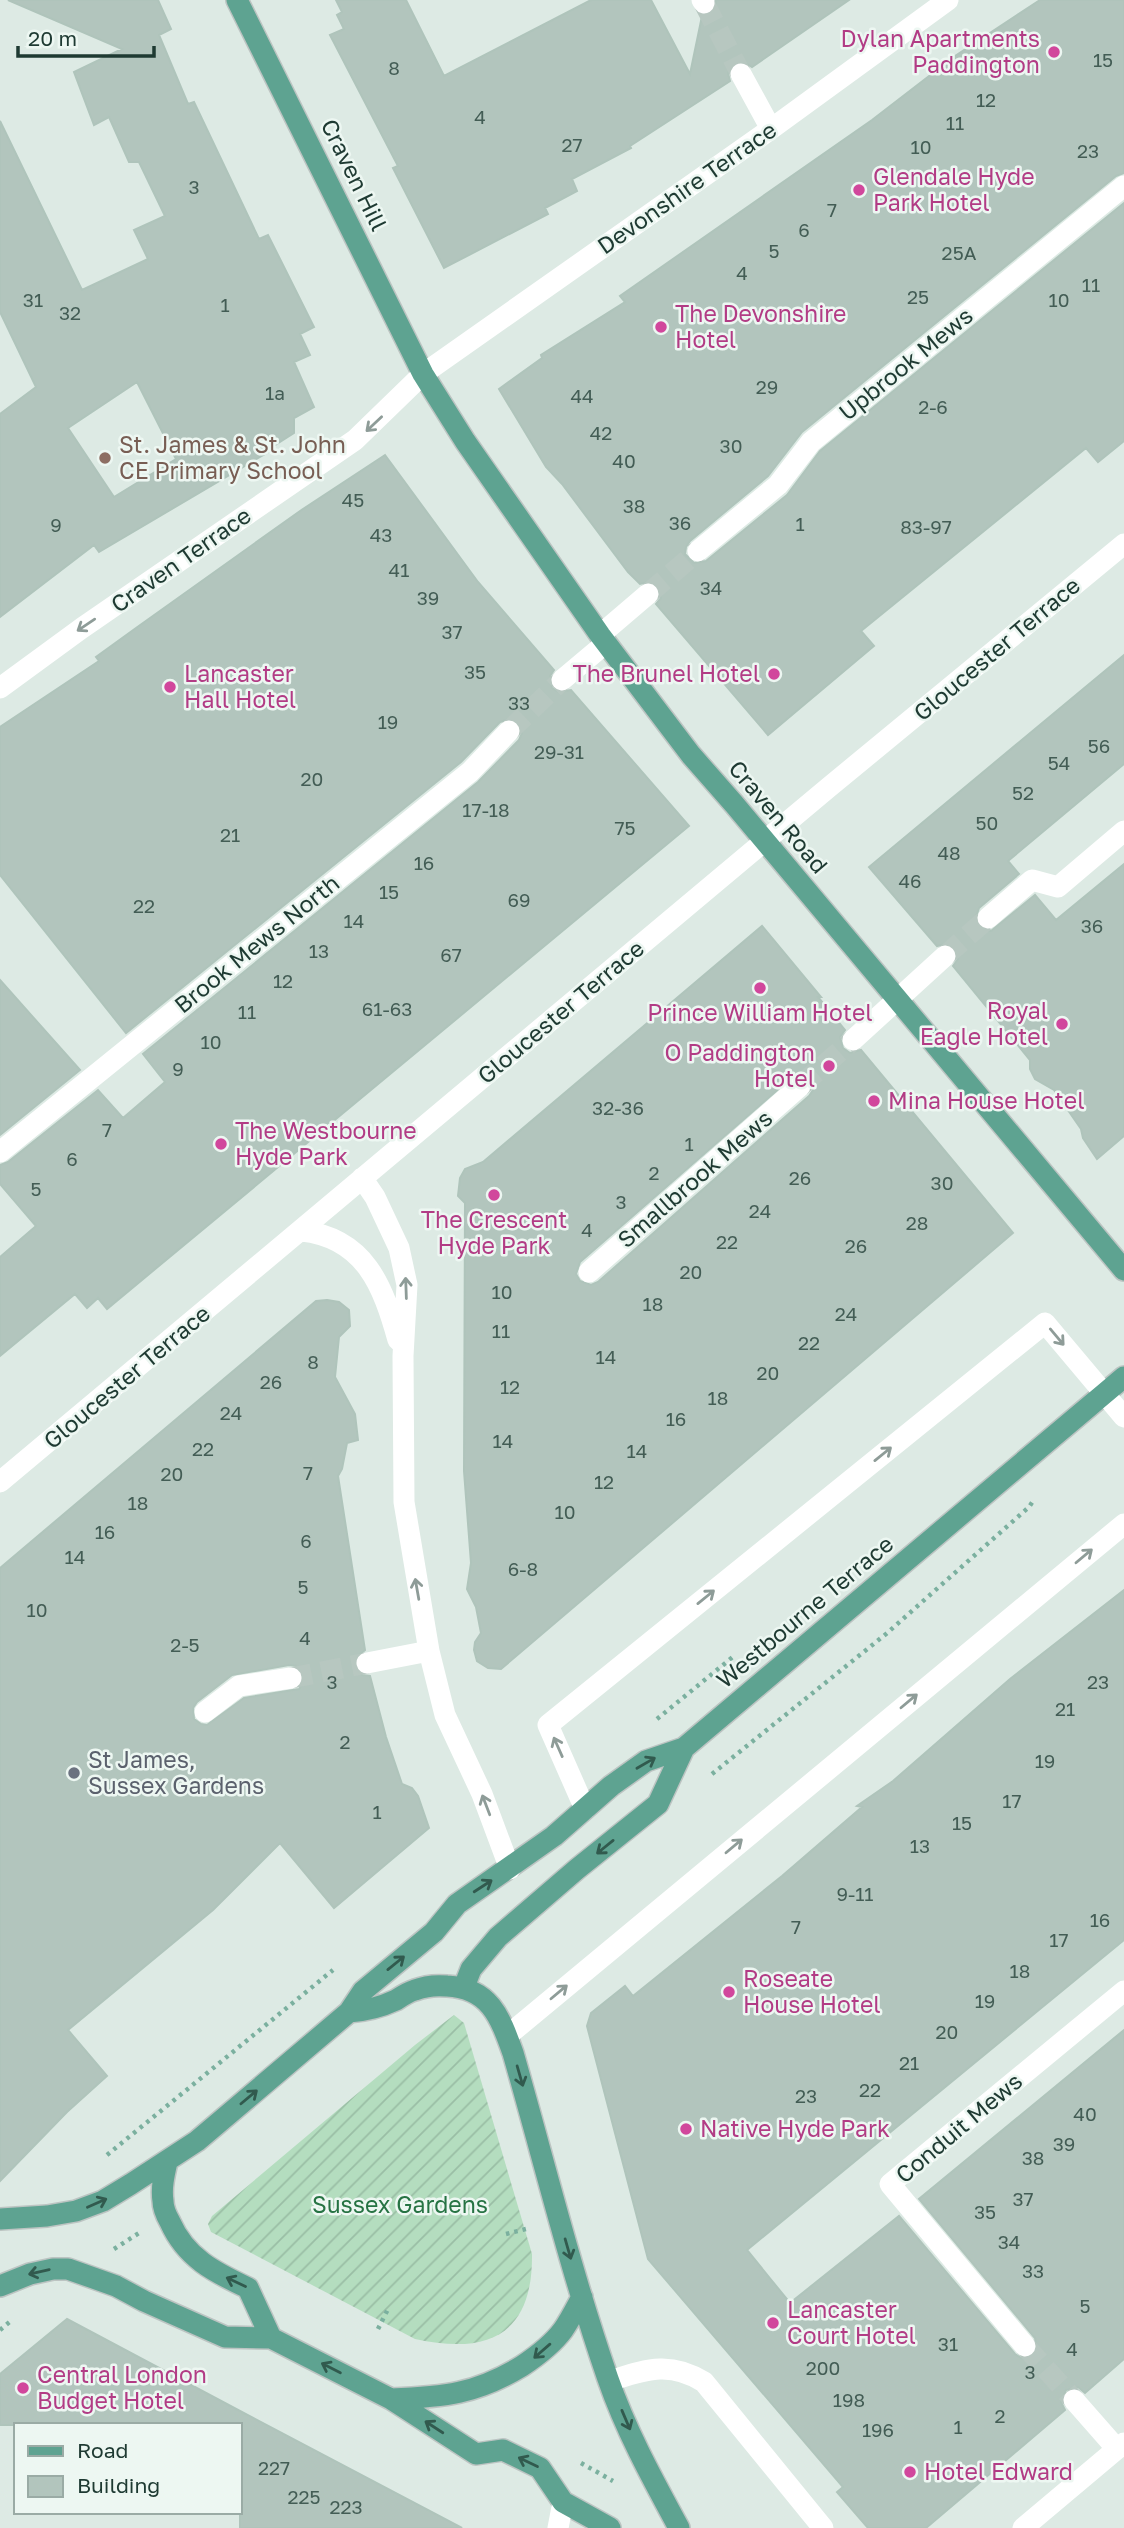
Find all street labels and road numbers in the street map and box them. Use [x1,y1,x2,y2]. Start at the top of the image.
street label: Craven Hill [316,114,394,235]
street label: Devonshire Terrace [592,115,781,259]
street label: Upbrook Mews [833,301,978,426]
street label: Craven Terrace [105,500,256,618]
street label: Gloucester Terrace [907,570,1085,726]
street label: Craven Road [723,754,834,879]
street label: Brook Mews North [168,868,344,1018]
street label: Gloucester Terrace [471,933,649,1089]
street label: Smallbrook Mews [611,1103,777,1253]
street label: Gloucester Terrace [37,1298,215,1454]
street label: Westbourne Terrace [710,1529,898,1693]
street label: Conduit Mews [889,2066,1027,2188]

